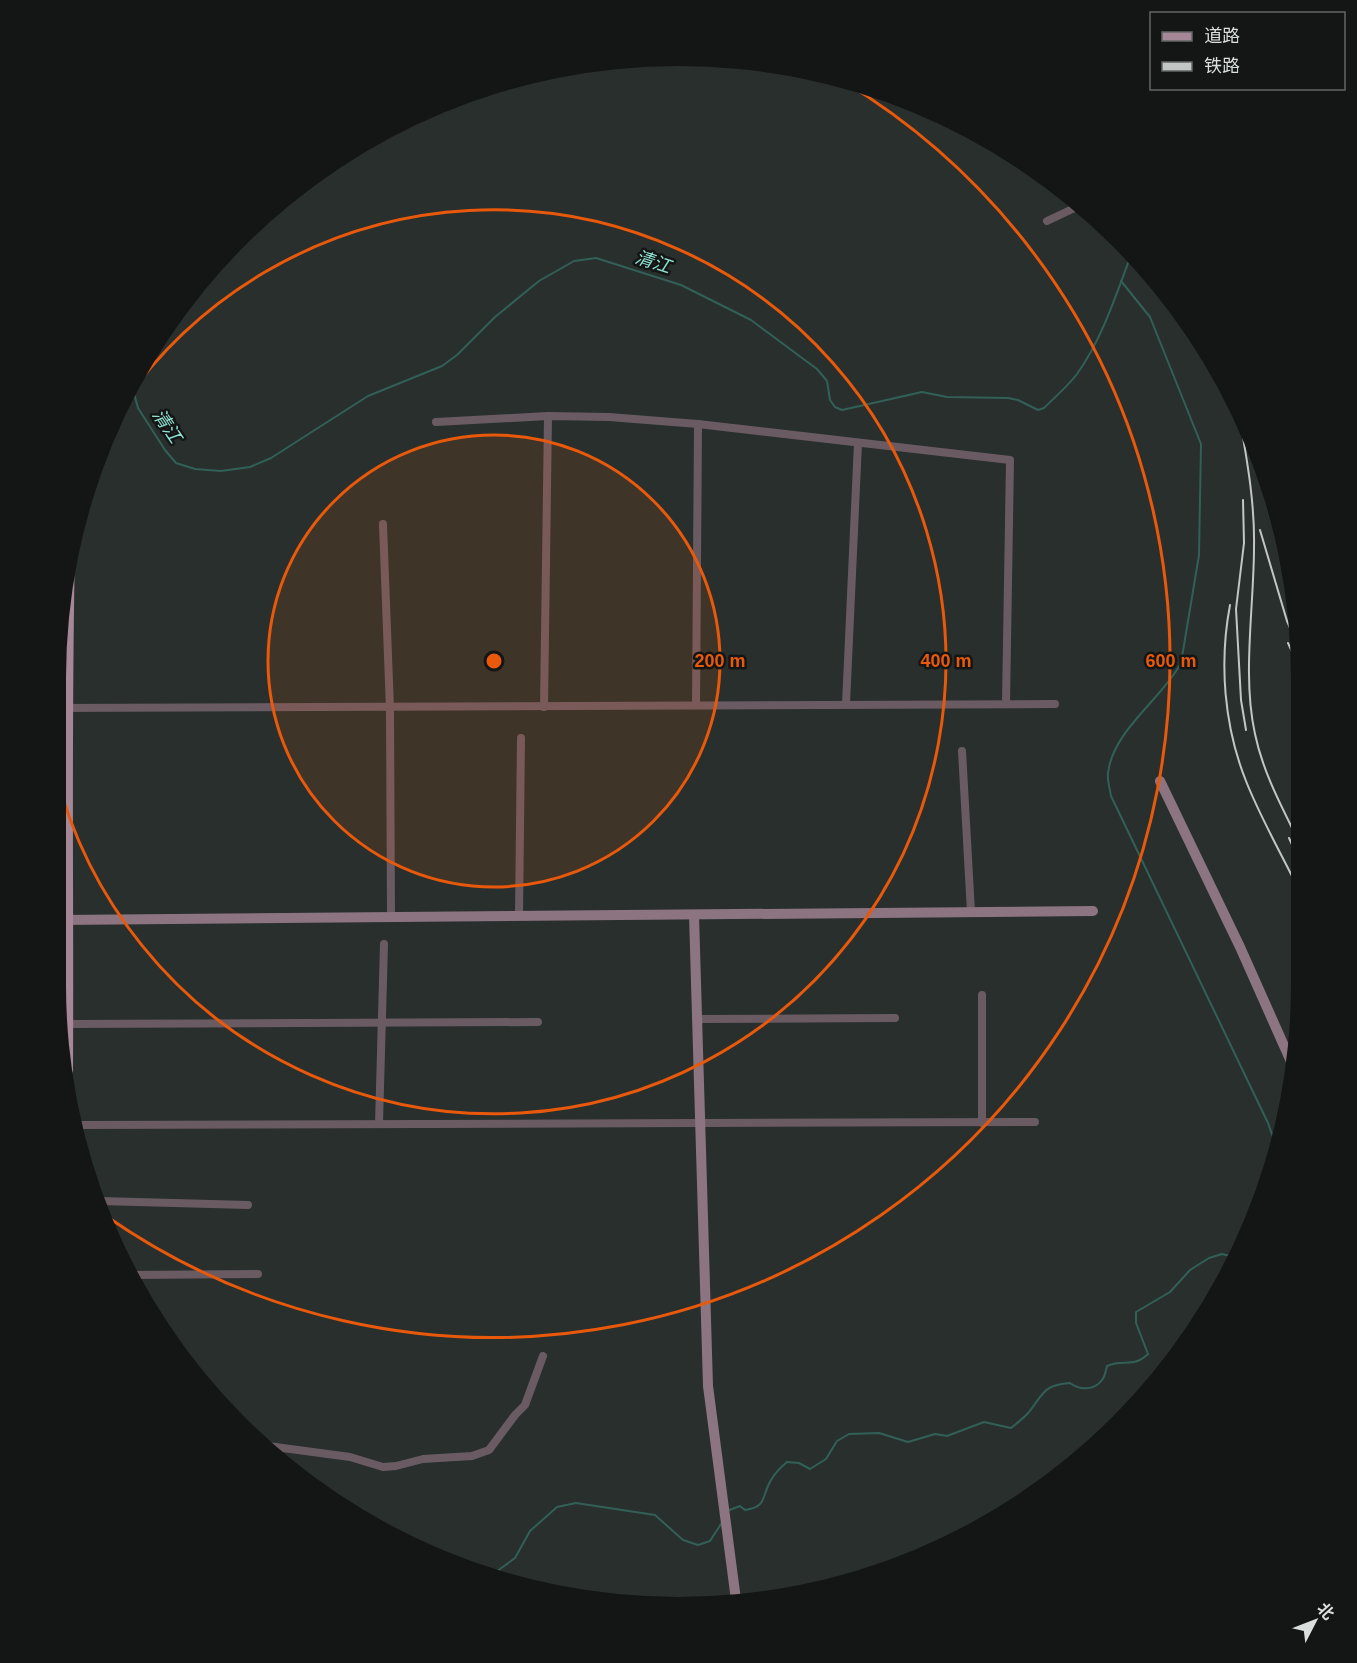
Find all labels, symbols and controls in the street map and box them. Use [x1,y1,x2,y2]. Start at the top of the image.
legend [1150,12,1345,90]
text: 道路 [1204,26,1240,46]
text: 铁路 [1204,56,1240,76]
water label: 清江 [633,247,675,278]
water label: 清江 [149,405,186,448]
centre of rings [484,651,504,671]
text: 200 m [694,651,746,671]
text: 400 m [920,651,972,671]
text: 600 m [1145,651,1197,671]
north arrow [1285,1591,1345,1651]
text: 北 [1314,1600,1337,1623]

